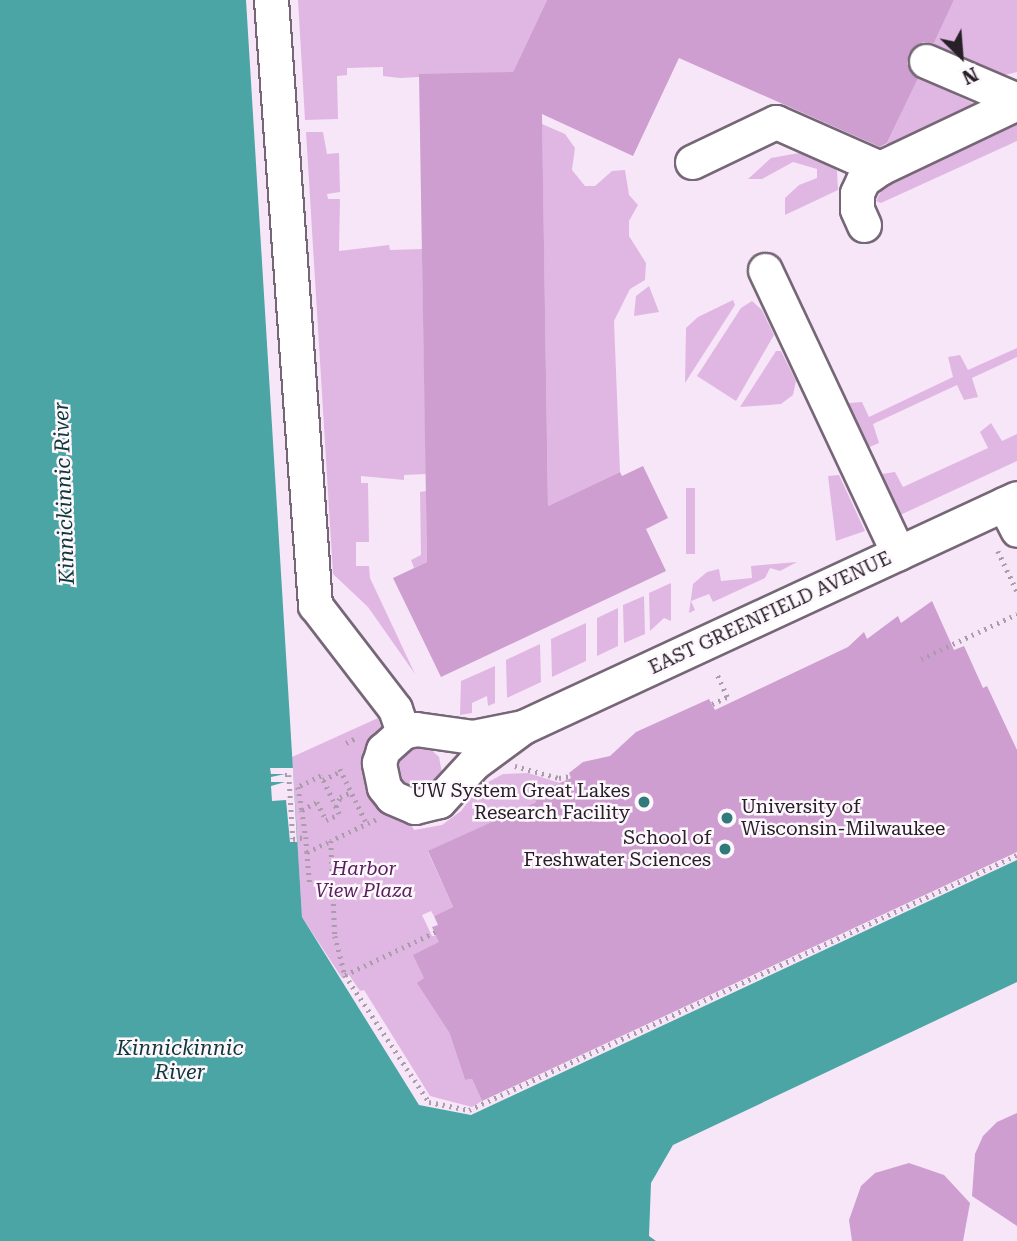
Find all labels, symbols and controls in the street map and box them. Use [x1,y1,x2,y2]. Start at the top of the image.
north arrow [926,21,996,91]
text: N [959,62,982,89]
water label: Kinnickinnic River [48,401,80,585]
street label: EAST GREENFIELD AVENUE [645,547,895,679]
place label: UW System Great Lakes Research Facility [411,780,630,824]
marker: UW System Great Lakes Research Facility [636,794,652,810]
place label: University of Wisconsin-Milwaukee [741,796,946,840]
marker: University of Wisconsin-Milwaukee [719,810,735,826]
place label: School of Freshwater Sciences [524,827,711,871]
marker: School of Freshwater Sciences [717,841,733,857]
park label: Harbor View Plaza [315,858,413,902]
water label: Kinnickinnic River [117,1035,243,1085]

